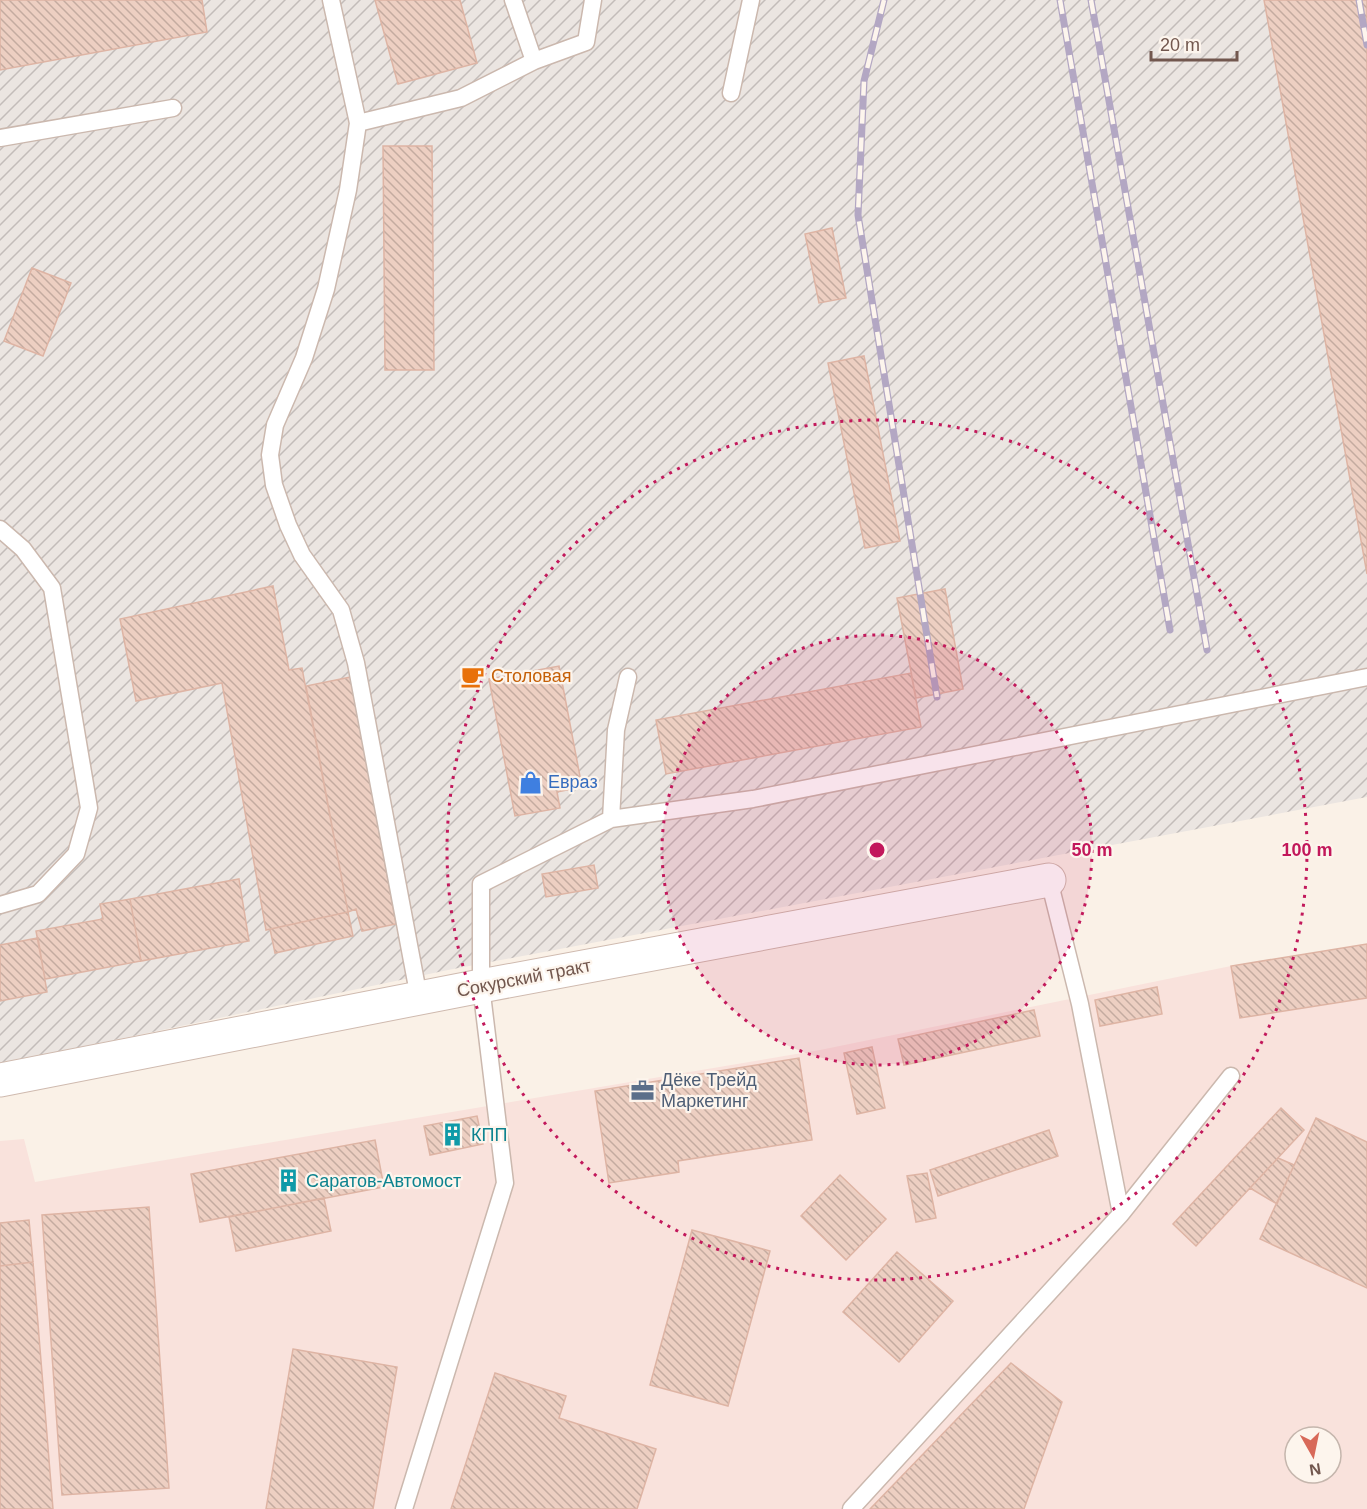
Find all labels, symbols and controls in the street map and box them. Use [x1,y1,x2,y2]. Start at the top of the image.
scale bar [1151,24,1236,62]
text: 20 m [1160,35,1200,55]
cafe icon: Cтоловая [460,663,486,689]
place label: Cтоловая [491,666,572,686]
shop icon: Евраз [517,769,543,795]
place label: Евраз [548,772,598,792]
centre of rings [867,840,887,860]
text: 50 m [1071,840,1113,860]
text: 100 m [1281,840,1333,860]
street label: Сокурский тракт [455,955,593,1001]
place label: Дёке Трейд Маркетинг [661,1070,757,1111]
office icon: Дёке Трейд Маркетинг [630,1077,656,1103]
building icon: КПП [440,1122,466,1148]
place label: КПП [471,1125,507,1145]
building icon: Саратов-Автомост [275,1168,301,1194]
place label: Саратов-Автомост [306,1171,461,1191]
north arrow [1283,1425,1343,1485]
text: N [1308,1460,1322,1479]

